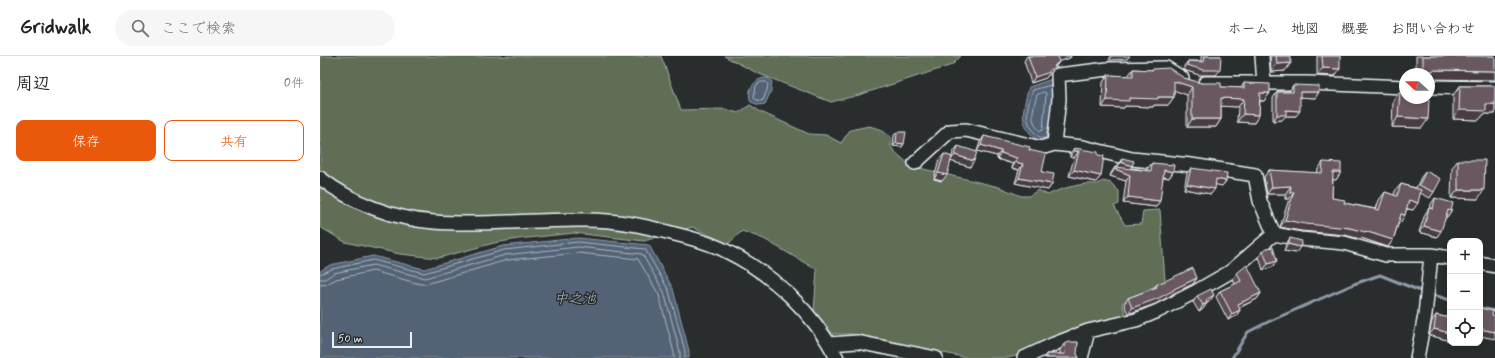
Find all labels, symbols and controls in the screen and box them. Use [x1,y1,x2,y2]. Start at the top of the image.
search box [115,10,395,46]
text: Gridwalk [20,15,91,40]
icon: search [129,17,151,39]
text: ここで検索 [161,19,236,39]
text: ホーム [1228,20,1269,38]
text: 地図 [1291,20,1319,38]
text: 概要 [1341,20,1369,38]
text: お問い合わせ [1391,20,1475,38]
north arrow [1399,68,1435,104]
text: 周辺 [16,73,50,95]
text: 0件 [284,75,304,92]
button: 保存 [16,120,156,161]
button: 共有 [164,120,304,161]
map controls [1447,238,1483,346]
button: + [1447,238,1483,274]
button: − [1447,274,1483,310]
water label: 中之池 [554,290,597,308]
button: locate [1447,310,1483,346]
scale bar [332,330,412,349]
text: 50 m [338,332,363,346]

